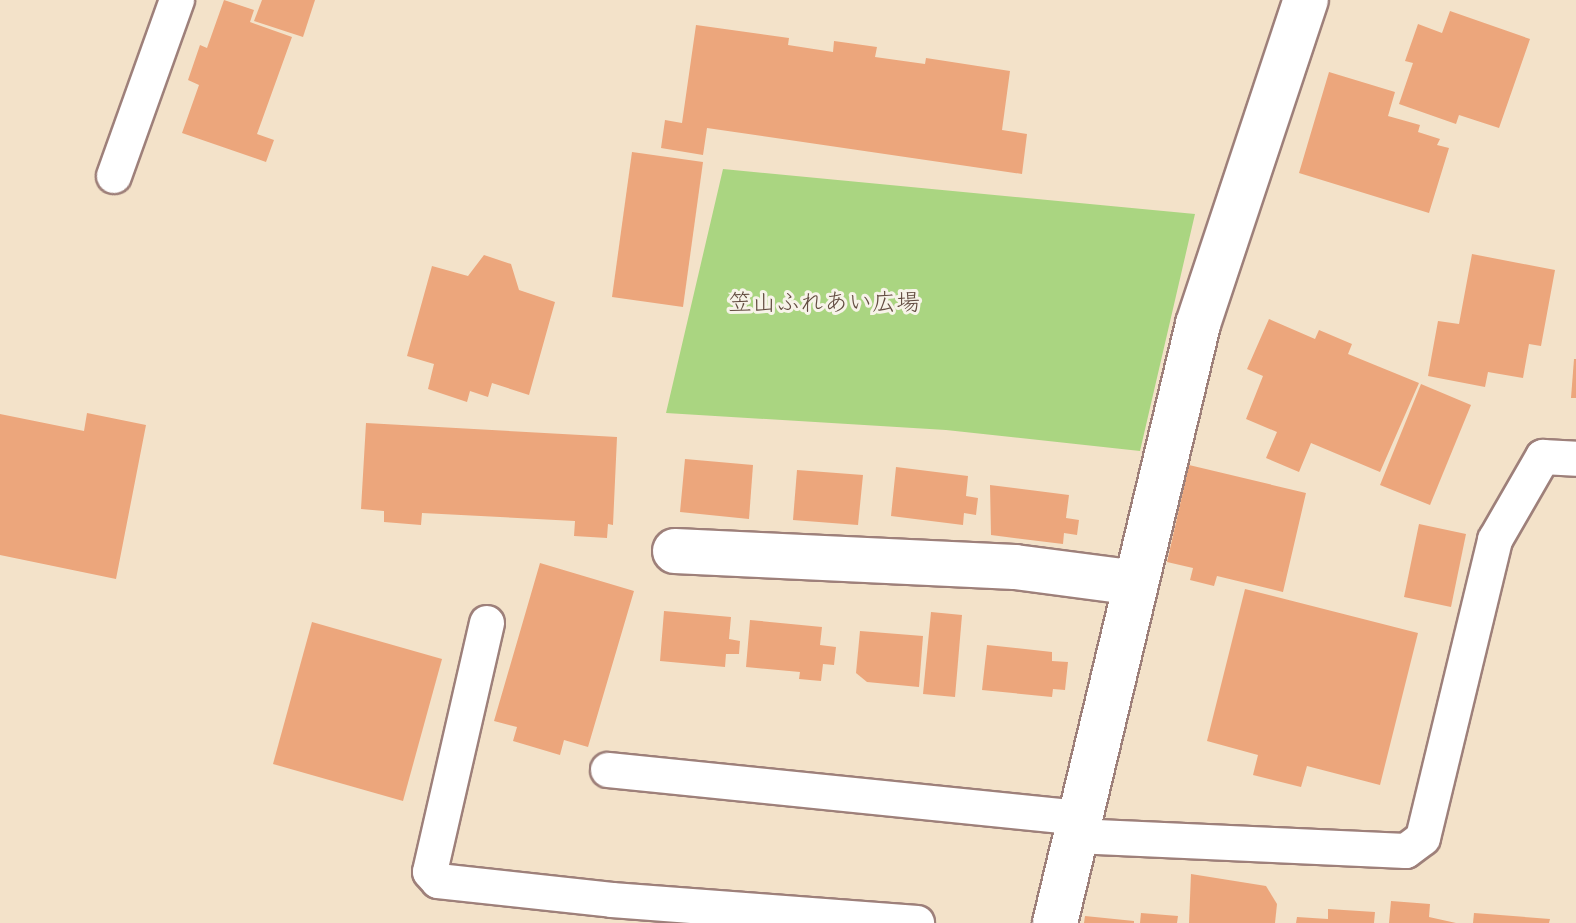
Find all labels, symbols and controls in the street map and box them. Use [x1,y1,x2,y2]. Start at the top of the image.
park label: 笠山ふれあい広場 [728,287,920,315]

